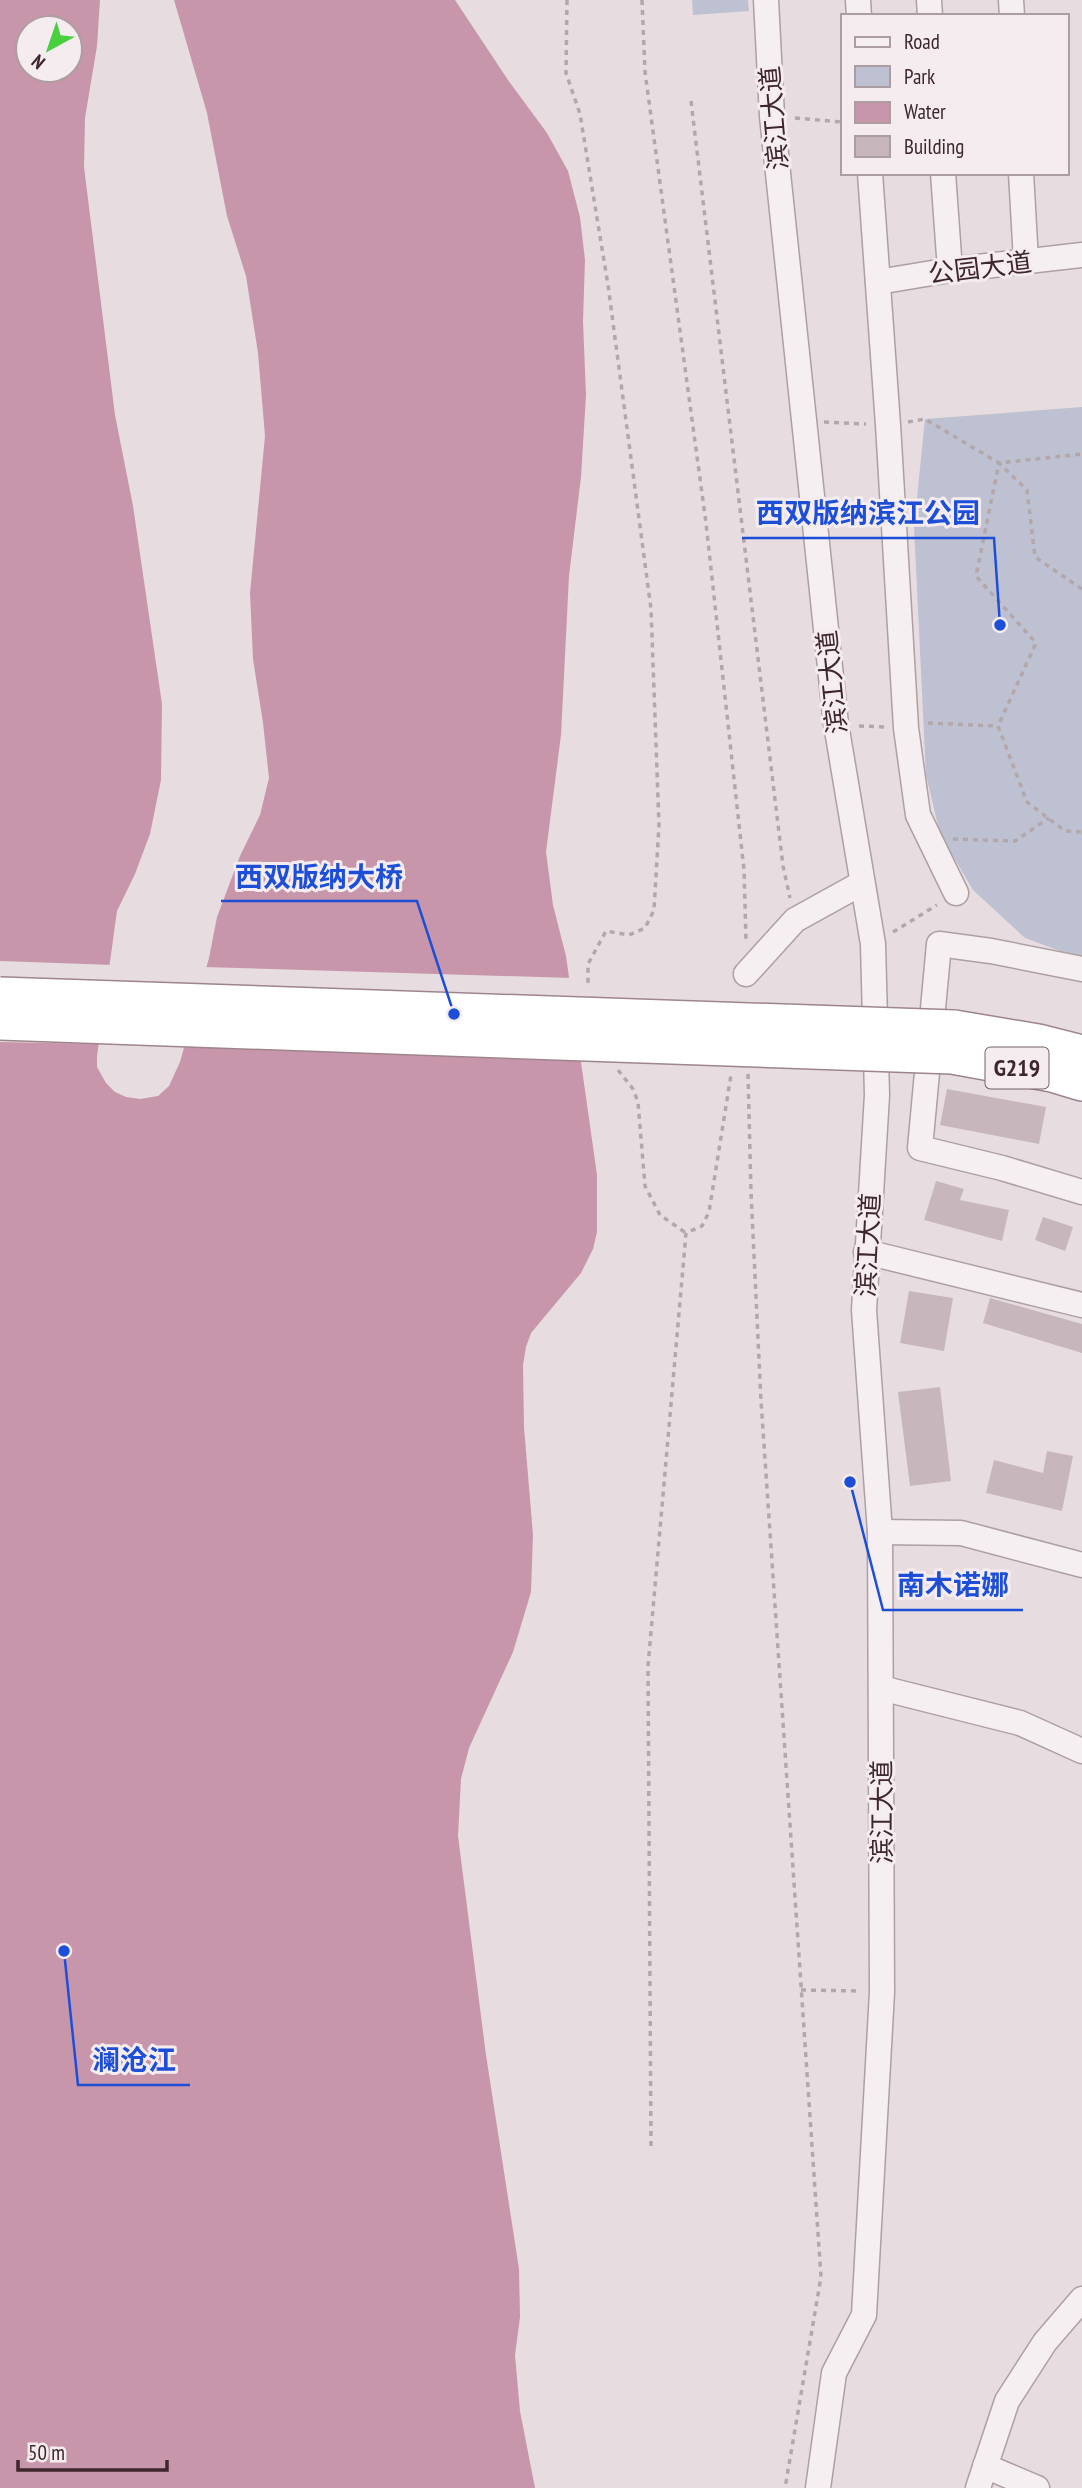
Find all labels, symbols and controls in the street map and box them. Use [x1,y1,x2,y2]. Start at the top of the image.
north arrow [14,14,84,84]
legend [841,14,1068,175]
text: Road [904,28,940,55]
text: N [26,50,50,75]
text: Park [904,63,935,90]
street label: 滨江大道 [753,65,794,171]
text: Water [904,98,946,125]
text: Building [904,133,964,160]
street label: 公园大道 [926,245,1034,290]
callout: 西双版纳滨江公园 [742,489,994,538]
text: 西双版纳滨江公园 [756,494,980,531]
street label: 滨江大道 [810,629,853,735]
callout: 西双版纳大桥 [221,852,417,901]
text: 西双版纳大桥 [235,858,403,895]
road number: G219 [986,1048,1048,1088]
street label: 滨江大道 [848,1192,887,1298]
callout: 南木诺娜 [883,1561,1023,1610]
text: 南木诺娜 [897,1566,1009,1603]
street label: 滨江大道 [865,1760,898,1864]
callout: 澜沧江 [78,2036,190,2085]
text: 澜沧江 [92,2041,176,2078]
scale bar [18,2428,166,2472]
text: 50 m [28,2439,65,2466]

